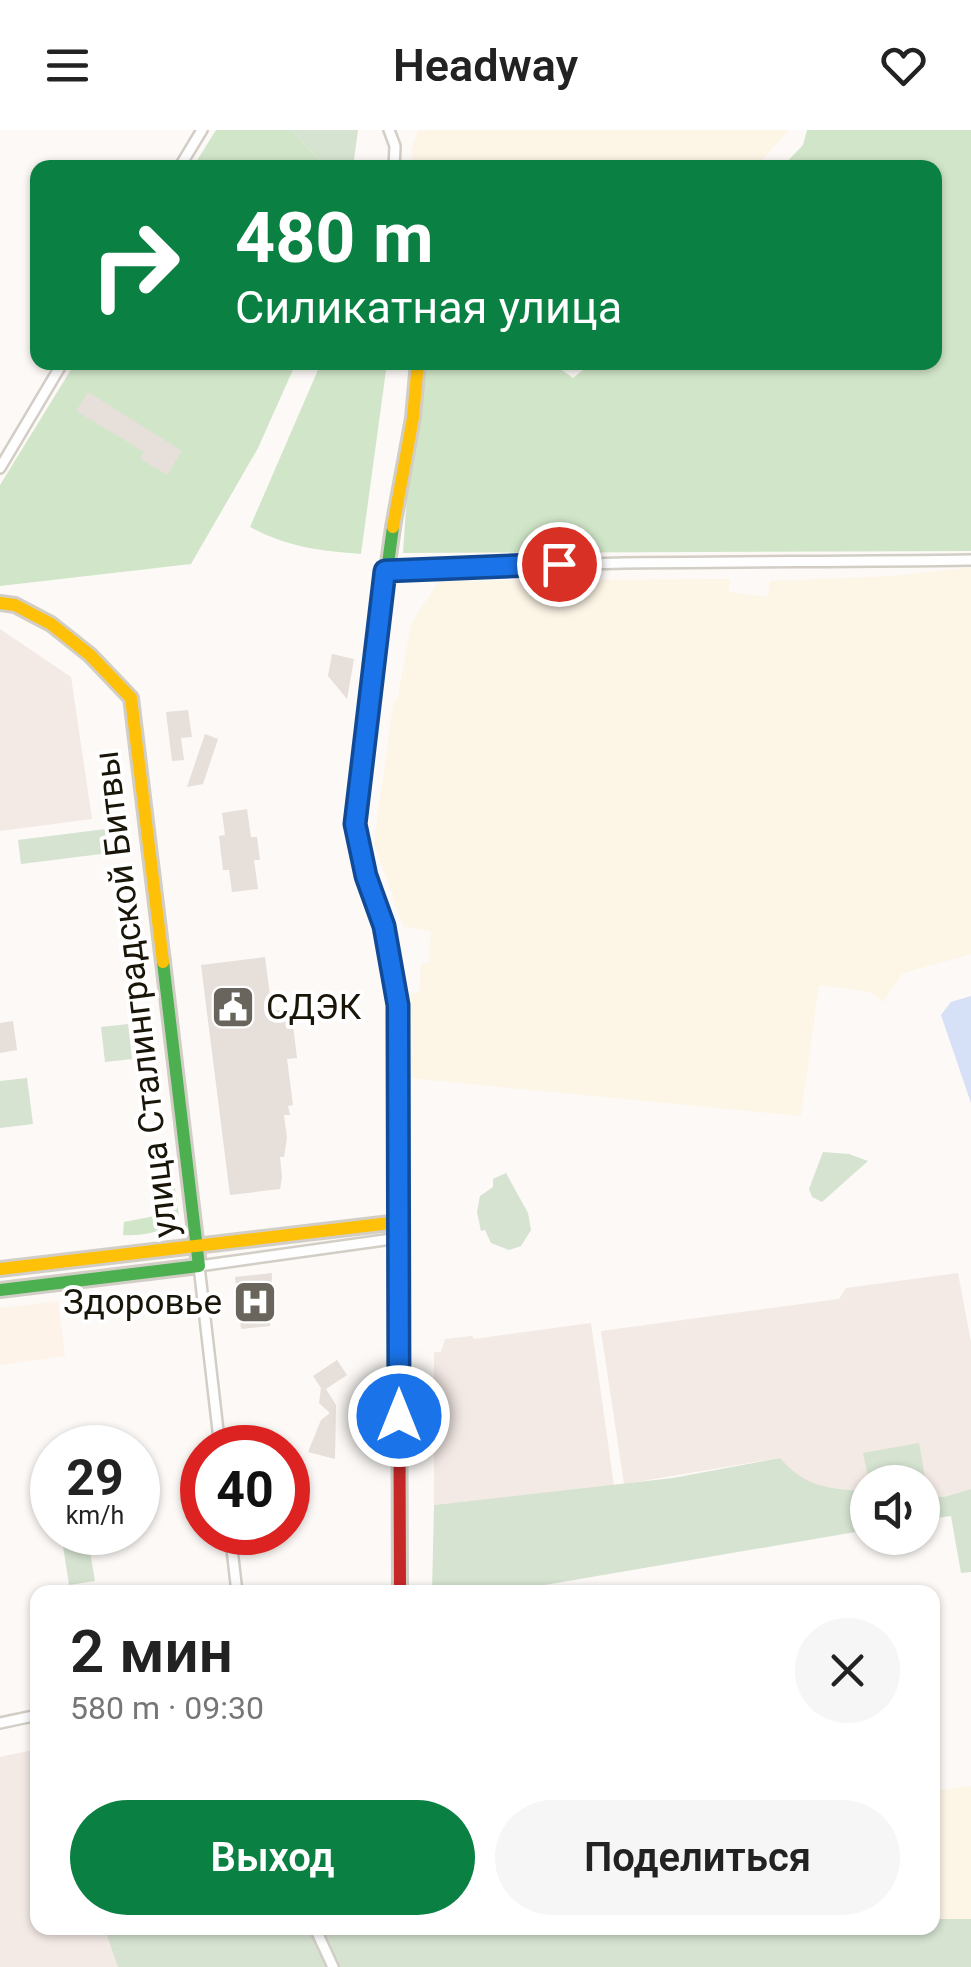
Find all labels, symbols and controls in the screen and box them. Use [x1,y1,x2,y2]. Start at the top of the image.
icon: menu [40,38,95,93]
icon: heart [876,38,931,93]
text: Headway [393,39,578,92]
text: 480 m [235,197,434,279]
icon: right [70,200,200,330]
text: Силикатная улица [235,281,622,334]
pin [517,522,602,607]
icon: arrive [532,537,587,592]
street label: улица Сталинградской Битвы [86,748,186,1240]
public building icon: СДЭК [210,984,256,1030]
place label: СДЭК [266,987,362,1028]
hospital icon: Здоровье [232,1279,278,1325]
place label: Здоровье [63,1282,222,1323]
position arrow [347,1364,451,1468]
speed limit sign: 40 [180,1425,310,1555]
text: 29 [66,1449,124,1507]
map controls [850,1465,940,1555]
button: sound [850,1465,940,1555]
text: km/h [66,1501,124,1530]
text: 2 мин [70,1616,233,1687]
button: close [795,1618,900,1723]
text: 580 m · 09:30 [70,1689,264,1727]
button: Выход [70,1800,475,1915]
button: Поделиться [495,1800,900,1915]

